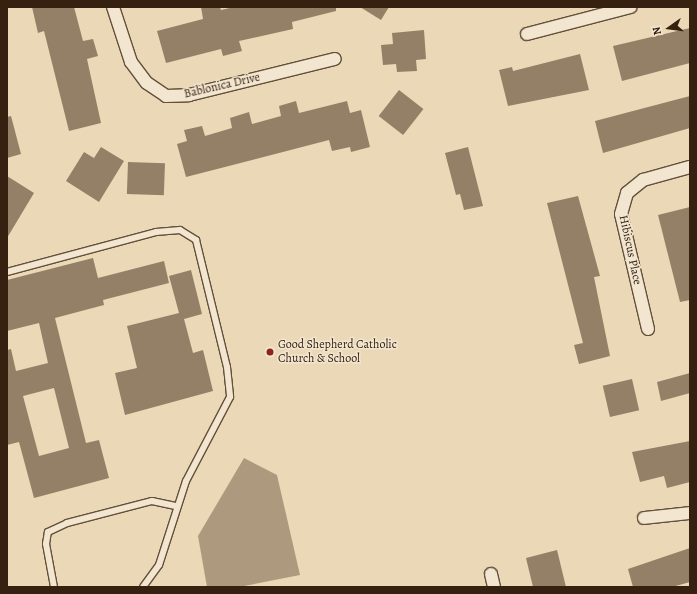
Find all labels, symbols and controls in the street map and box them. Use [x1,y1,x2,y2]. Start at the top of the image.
north arrow [649,8,689,48]
text: N [649,25,665,37]
street label: Bablonica Drive [183,70,261,102]
street label: Hibiscus Place [616,214,644,286]
place label: Good Shepherd Catholic Church & School [278,338,397,366]
marker: Good Shepherd Catholic Church & School [265,347,275,357]

